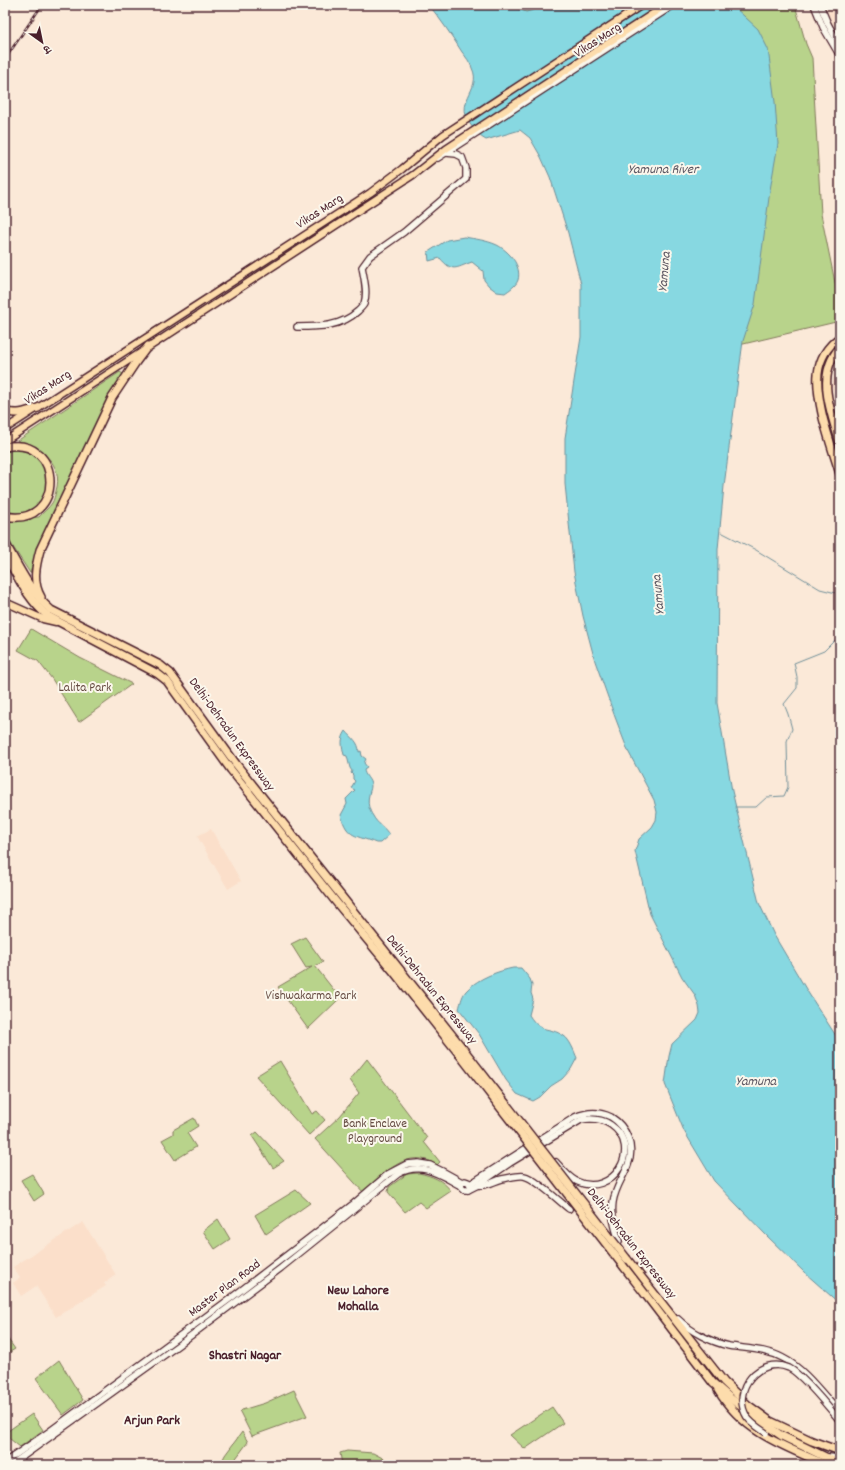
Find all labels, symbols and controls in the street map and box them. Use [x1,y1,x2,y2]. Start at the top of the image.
street label: Vikas Marg [571,19,626,63]
north arrow [22,22,62,62]
text: उ [39,40,54,58]
water label: Yamuna River [628,160,700,180]
street label: Vikas Marg [293,190,348,234]
water label: Yamuna [653,250,677,293]
street label: Vikas Marg [21,366,76,410]
water label: Yamuna [647,573,671,616]
street label: Delhi-Dehradun Expressway [183,674,279,796]
park label: Lalita Park [59,679,111,698]
street label: Delhi-Dehradun Expressway [381,931,482,1049]
park label: Vishwakarma Park [266,987,356,1006]
water label: Yamuna [736,1072,778,1092]
park label: Bank Enclave Playground [343,1115,407,1149]
street label: Delhi-Dehradun Expressway [582,1184,681,1304]
street label: Master Plan Road [185,1256,265,1322]
district label: New Lahore Mohalla [327,1281,389,1317]
district label: Shastri Nagar [209,1346,282,1366]
district label: Arjun Park [124,1411,180,1431]

